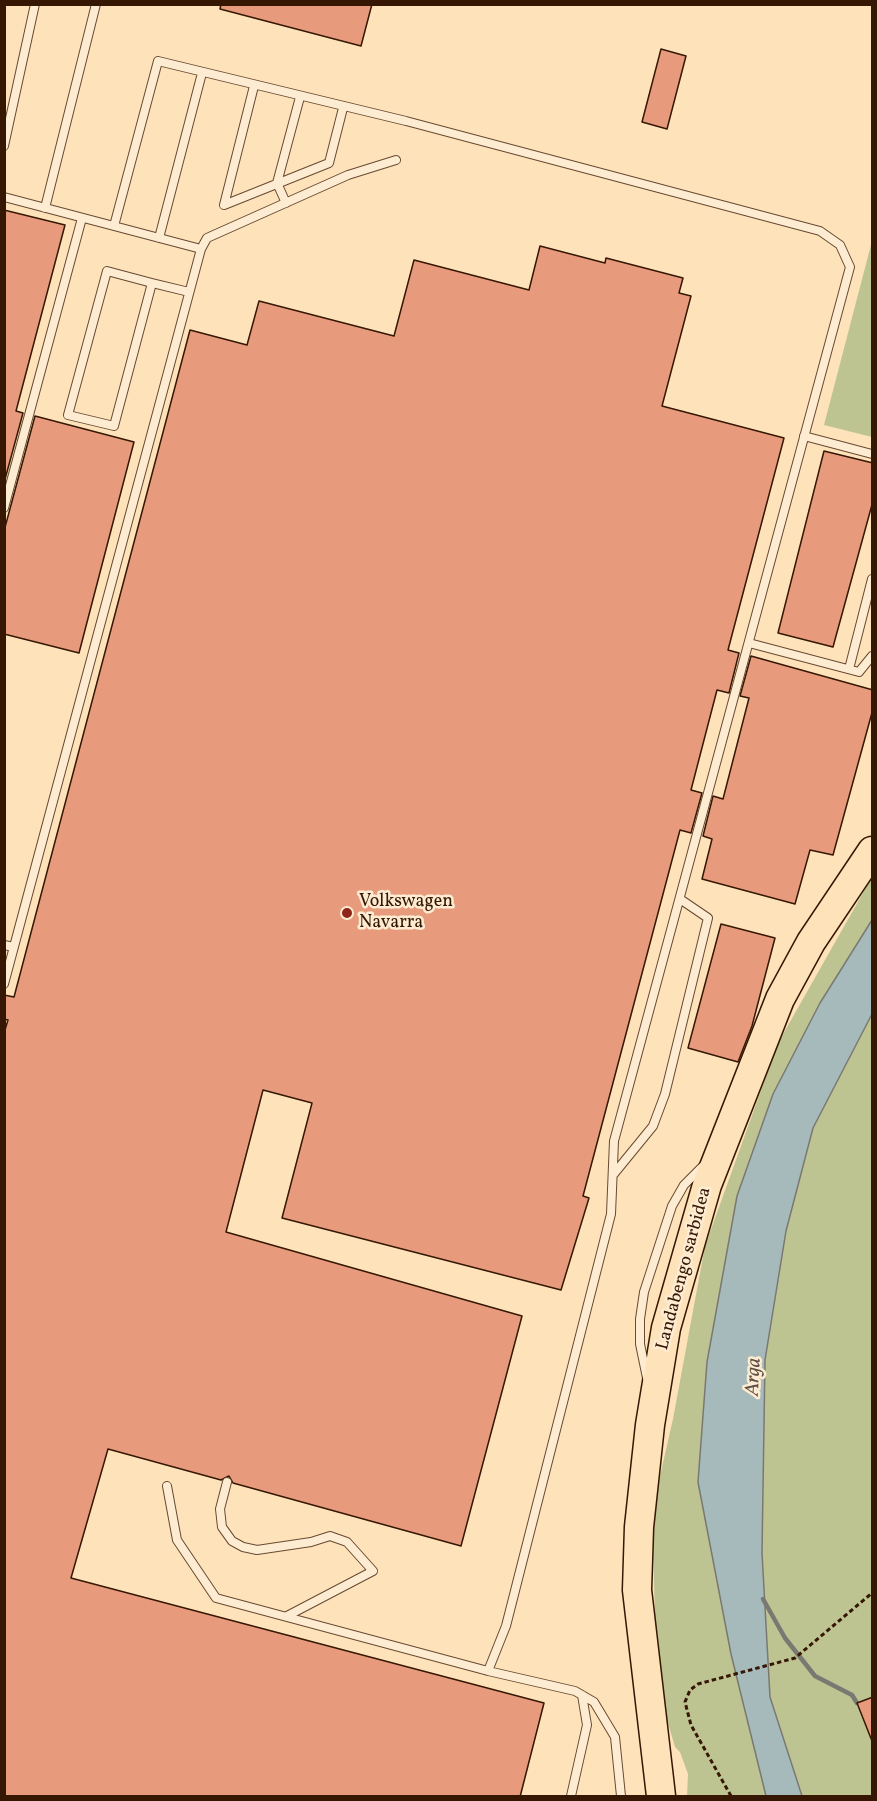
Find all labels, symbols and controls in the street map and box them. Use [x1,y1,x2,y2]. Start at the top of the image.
place label: Volkswagen Navarra [359,892,453,934]
marker: Volkswagen Navarra [340,906,354,920]
street label: Landabengo sarbidea [653,1185,717,1353]
water label: Arga [742,1357,768,1397]

